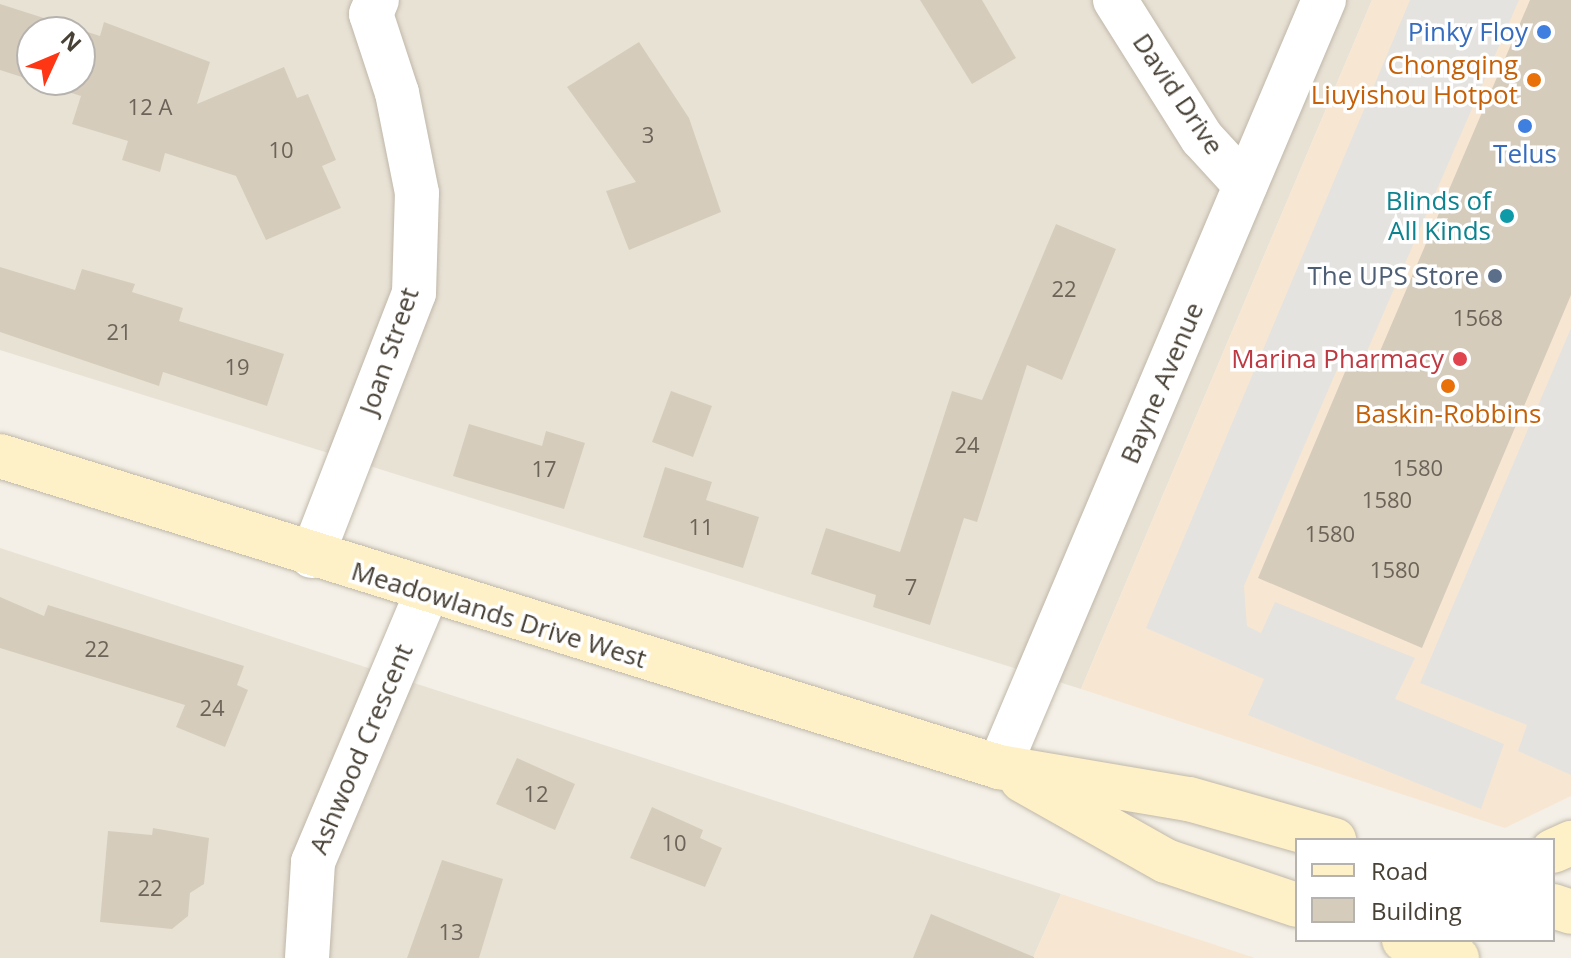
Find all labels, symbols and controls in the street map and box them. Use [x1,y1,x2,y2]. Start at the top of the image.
north arrow [16,16,96,96]
place label: Pinky Floy [1408,16,1528,48]
marker: Pinky Floy [1535,23,1553,41]
text: N [55,24,89,58]
street label: David Drive [1126,28,1230,160]
place label: Chongqing Liuyishou Hotpot [1311,49,1518,110]
marker: Chongqing Liuyishou Hotpot [1525,71,1543,89]
house number: 12 A [128,94,172,120]
marker: Telus [1516,117,1534,135]
house number: 3 [642,122,654,148]
house number: 10 [268,137,294,163]
place label: Telus [1493,138,1557,170]
place label: Blinds of All Kinds [1386,185,1491,246]
marker: Blinds of All Kinds [1498,207,1516,225]
place label: The UPS Store [1307,260,1479,292]
marker: The UPS Store [1486,267,1504,285]
house number: 22 [1051,276,1077,302]
street label: Joan Street [353,283,425,419]
street label: Bayne Avenue [1114,298,1210,468]
house number: 1568 [1453,305,1503,331]
house number: 21 [106,319,132,345]
place label: Marina Pharmacy [1231,343,1444,375]
marker: Marina Pharmacy [1451,350,1469,368]
house number: 19 [224,354,250,380]
marker: Baskin-Robbins [1439,377,1457,395]
place label: Baskin-Robbins [1355,398,1541,430]
house number: 24 [954,432,980,458]
house number: 1580 [1393,455,1443,481]
house number: 17 [531,456,557,482]
house number: 1580 [1362,487,1412,513]
house number: 11 [688,514,714,540]
house number: 1580 [1305,521,1355,547]
street label: Meadowlands Drive West [348,555,650,675]
house number: 1580 [1370,557,1420,583]
house number: 7 [905,574,917,600]
house number: 22 [84,636,110,662]
street label: Ashwood Crescent [303,639,419,859]
house number: 24 [199,695,225,721]
house number: 12 [523,781,549,807]
house number: 10 [661,830,687,856]
legend [1295,838,1555,942]
text: Road [1371,854,1428,887]
house number: 22 [137,875,163,901]
text: Building [1371,894,1462,927]
house number: 13 [438,919,464,945]

